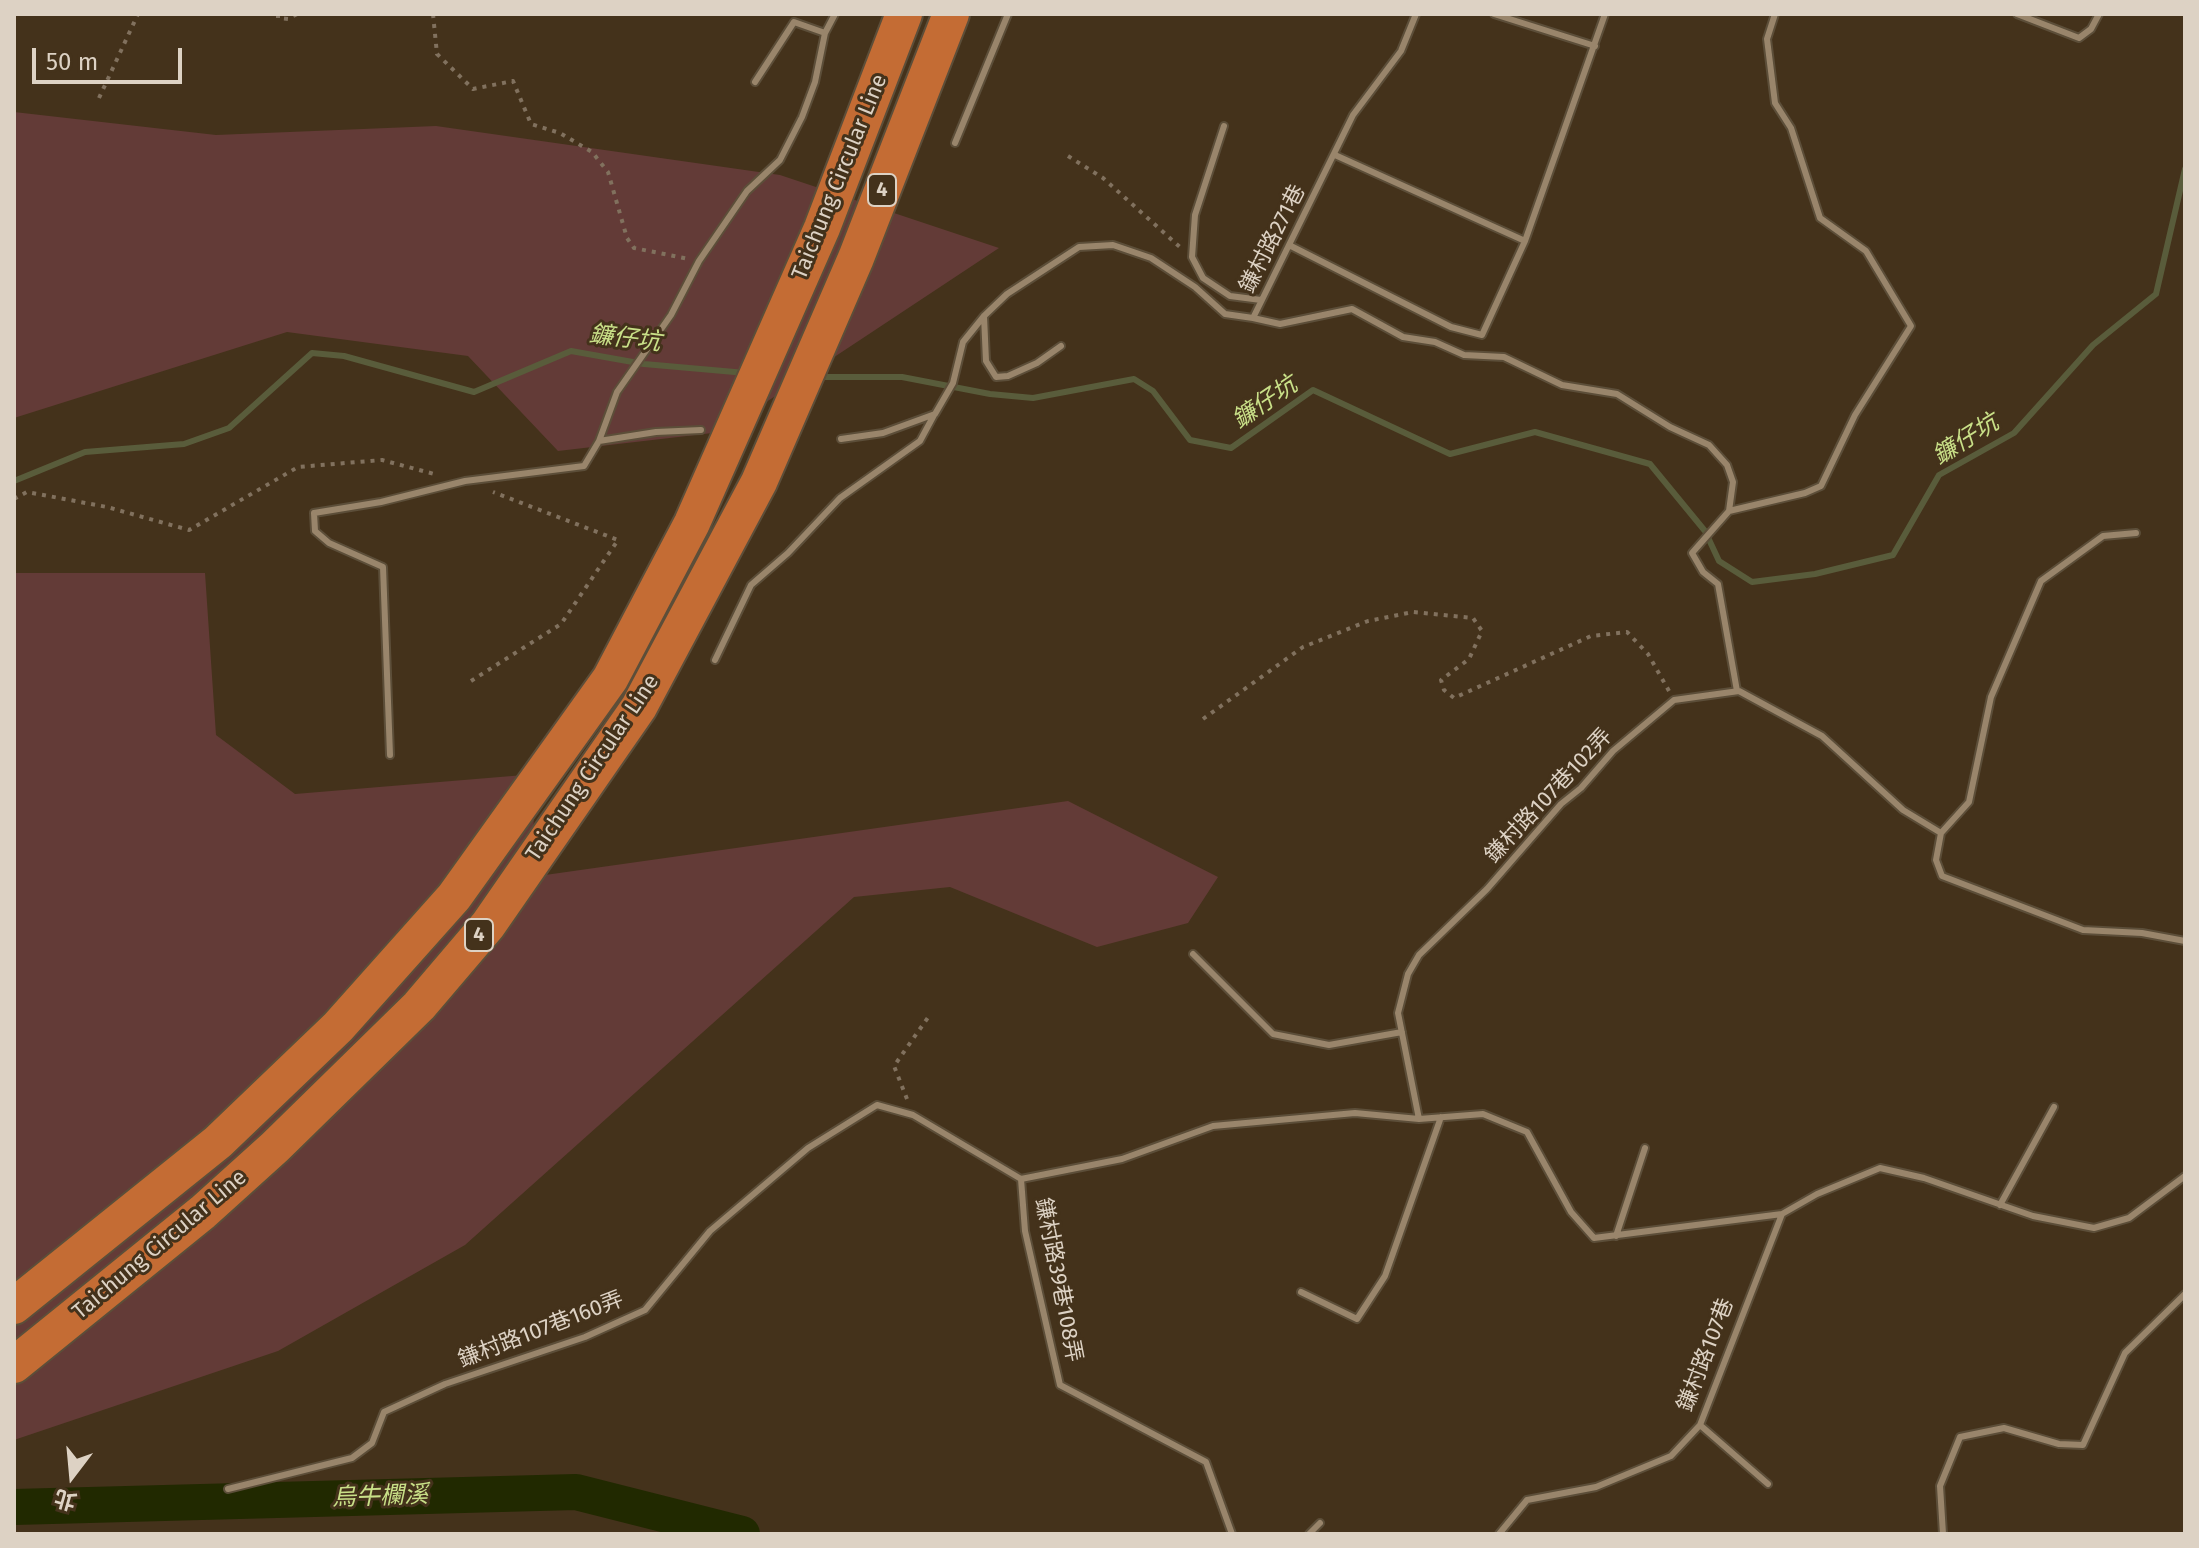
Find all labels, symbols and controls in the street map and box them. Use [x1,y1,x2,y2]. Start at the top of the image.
scale bar [36,32,186,82]
text: 50 m [46,48,98,76]
street label: Taichung Circular Line [787,71,893,283]
road number: 4 [868,174,896,206]
street label: 鎌村路271巷 [1235,181,1311,297]
water label: 鐮仔坑 [588,320,662,358]
water label: 鐮仔坑 [1227,371,1303,435]
water label: 鐮仔坑 [1928,409,2004,471]
street label: Taichung Circular Line [521,670,665,866]
street label: 鎌村路107巷102弄 [1480,724,1618,868]
road number: 4 [465,919,493,951]
street label: Taichung Circular Line [68,1165,252,1325]
street label: 鎌村路39巷108弄 [1029,1196,1087,1364]
street label: 鎌村路107巷160弄 [455,1286,627,1374]
street label: 鎌村路107巷 [1672,1295,1740,1415]
north arrow [32,1436,112,1516]
water label: 烏牛欄溪 [332,1481,428,1513]
text: 北 [51,1484,80,1516]

